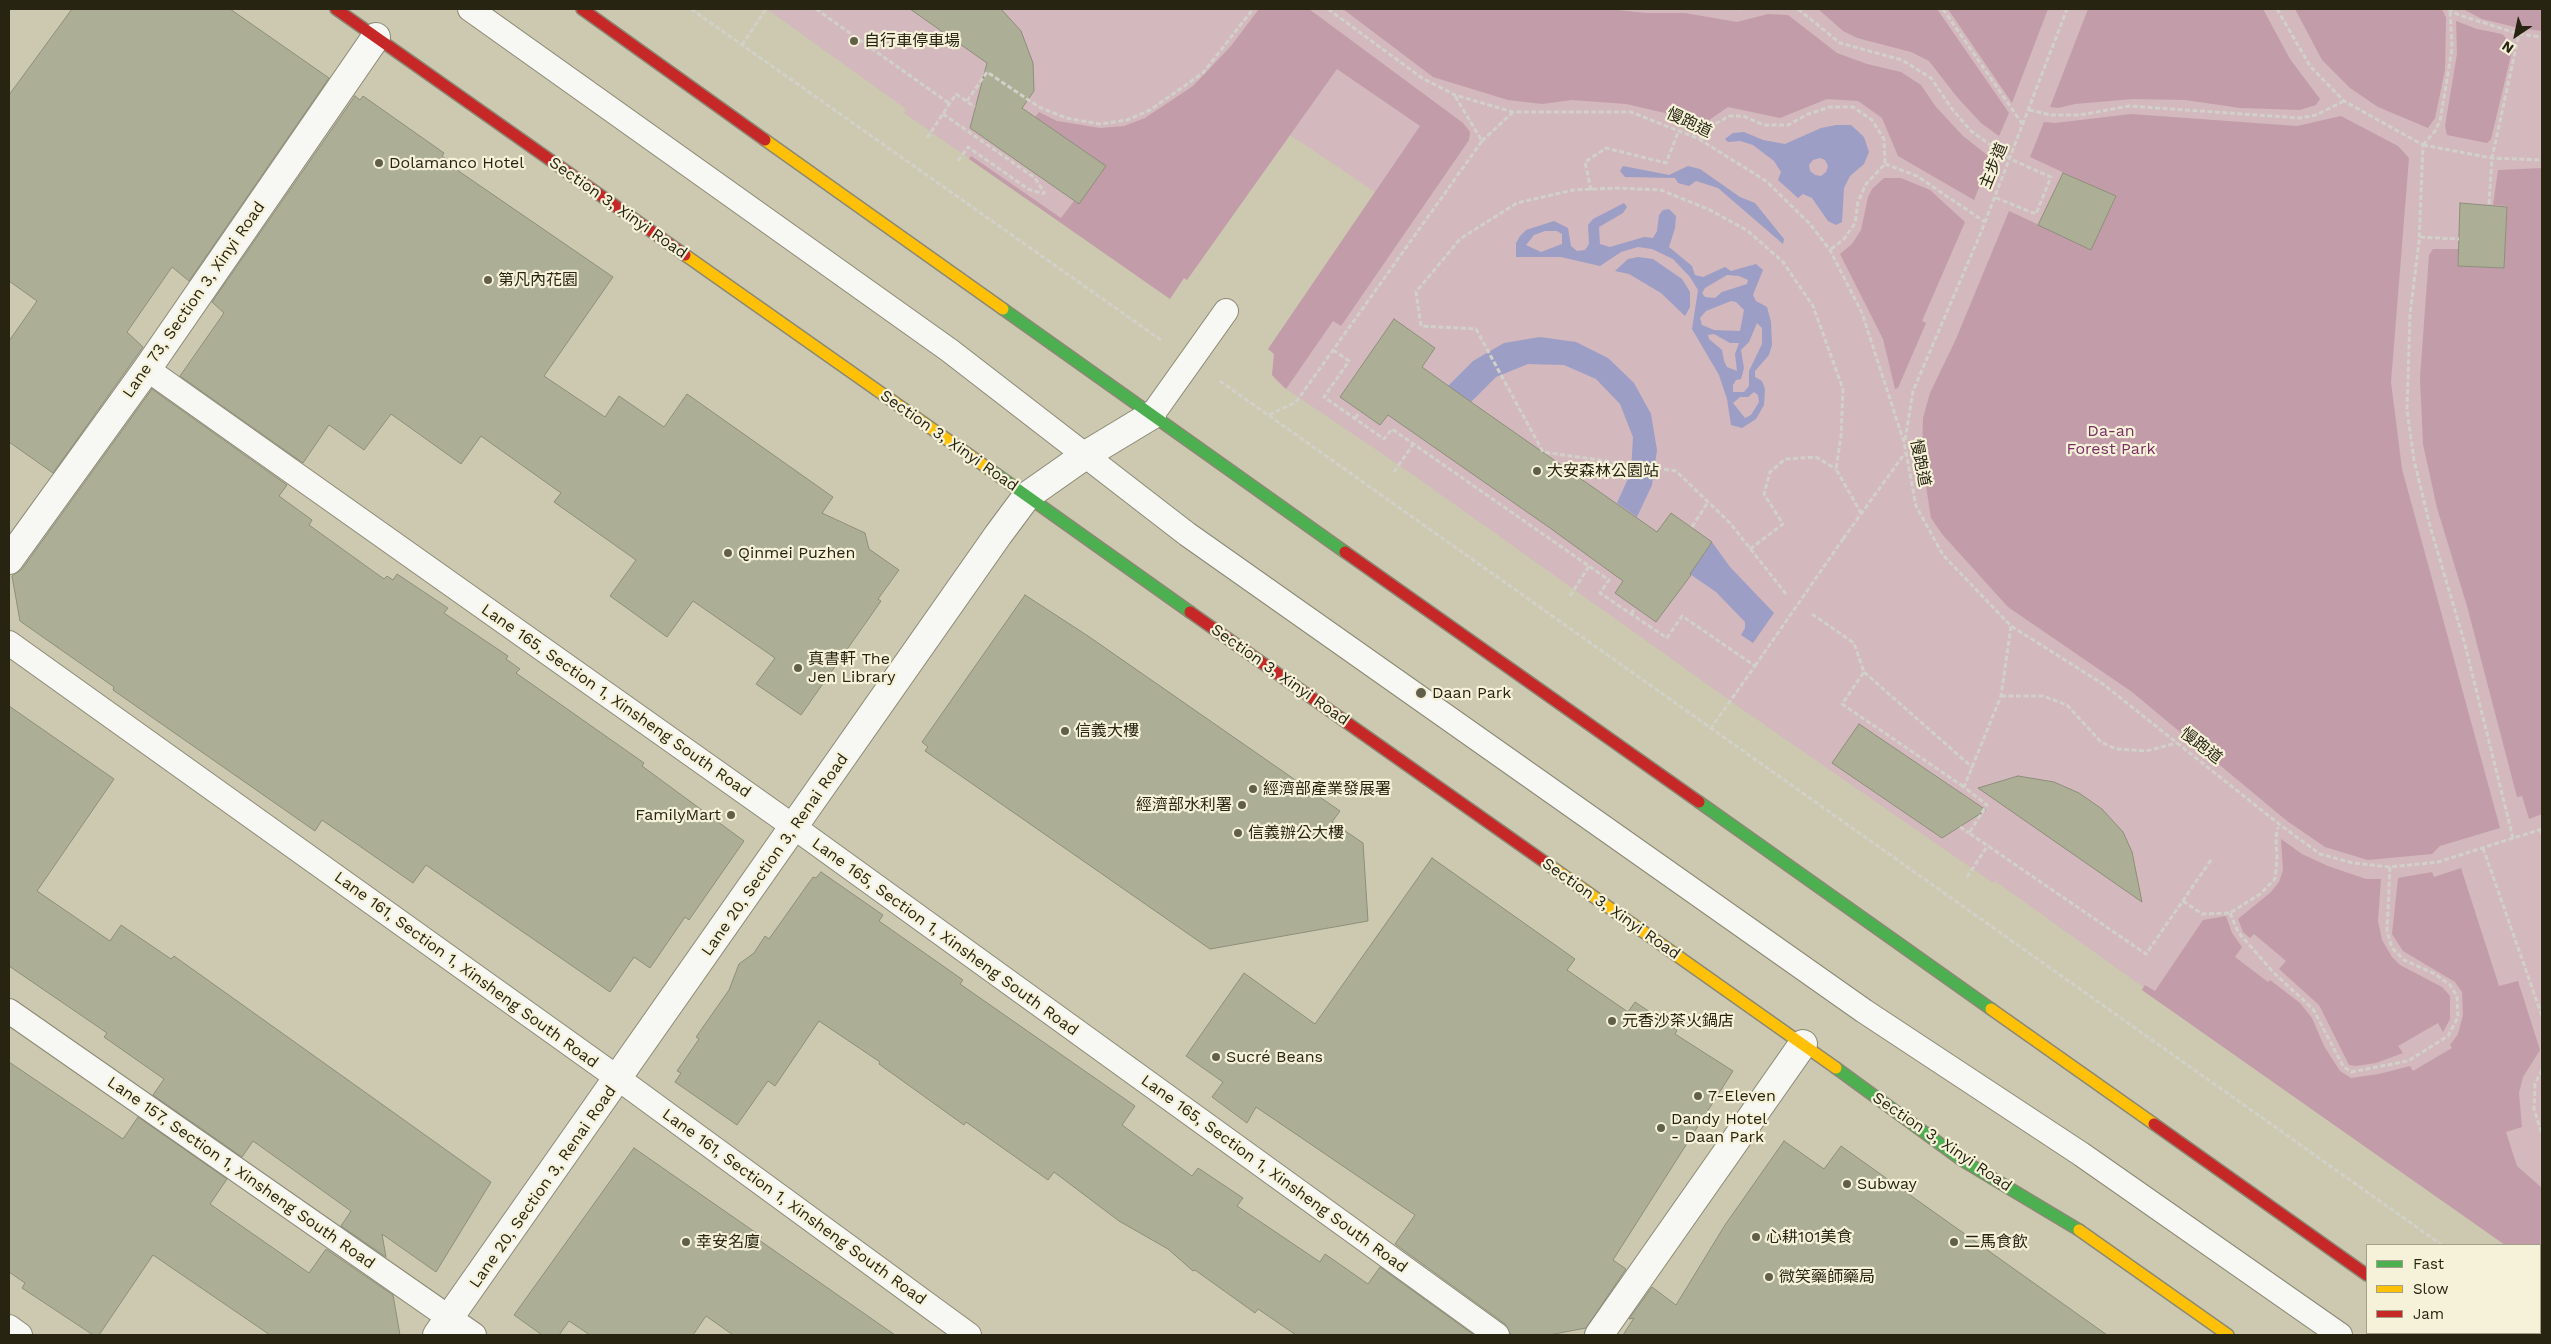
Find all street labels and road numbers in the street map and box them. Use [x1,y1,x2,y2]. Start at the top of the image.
street label: 慢跑道 [1663,104,1715,142]
street label: 主步道 [1976,140,2012,192]
street label: Section 3, Xinyi Road [545,153,691,263]
street label: Lane 73, Section 3, Xinyi Road [119,198,269,402]
street label: Section 3, Xinyi Road [876,386,1022,496]
street label: 慢跑道 [1906,438,1934,488]
street label: Lane 165, Section 1, Xinsheng South Road [478,600,754,802]
street label: Section 3, Xinyi Road [1207,620,1353,730]
street label: 慢跑道 [2176,724,2226,768]
street label: Lane 20, Section 3, Renai Road [698,750,852,960]
street label: Lane 165, Section 1, Xinsheng South Road [808,834,1082,1040]
street label: Section 3, Xinyi Road [1538,854,1684,964]
street label: Lane 161, Section 1, Xinsheng South Road [330,868,602,1072]
street label: Lane 165, Section 1, Xinsheng South Road [1137,1071,1411,1277]
street label: Lane 157, Section 1, Xinsheng South Road [103,1073,379,1273]
street label: Lane 20, Section 3, Renai Road [466,1082,620,1292]
street label: Section 3, Xinyi Road [1869,1088,2015,1196]
street label: Lane 161, Section 1, Xinsheng South Road [658,1105,930,1309]

